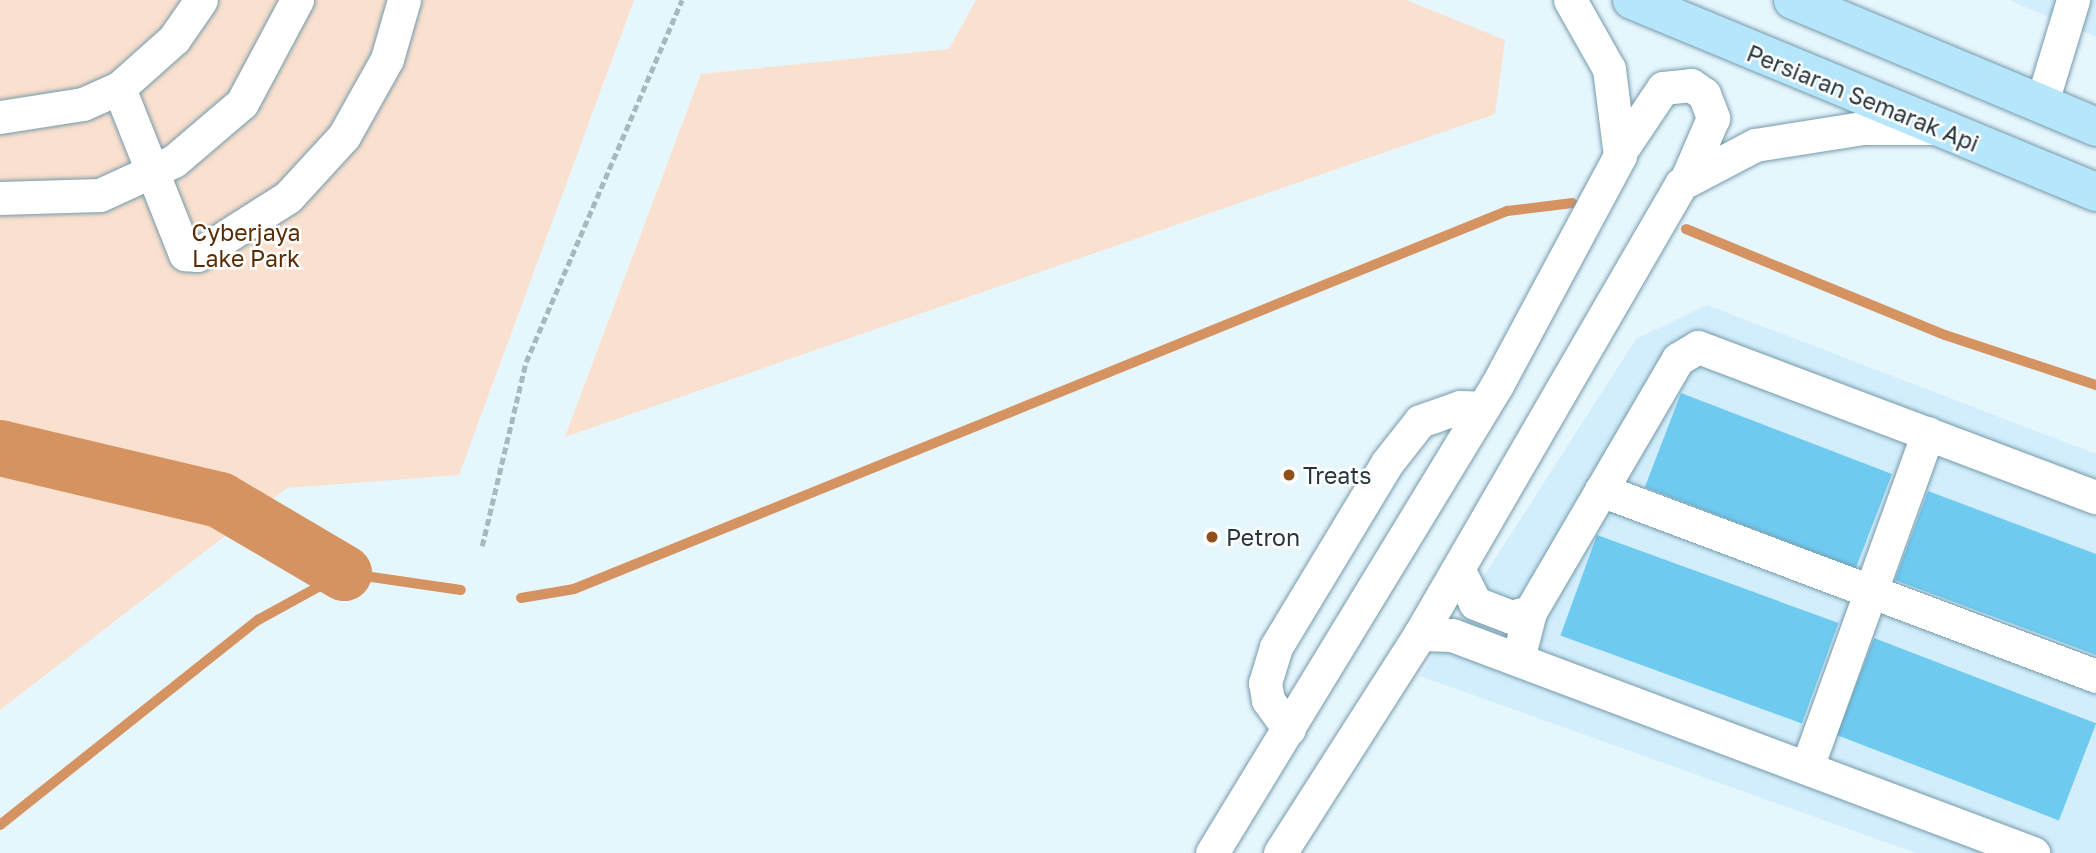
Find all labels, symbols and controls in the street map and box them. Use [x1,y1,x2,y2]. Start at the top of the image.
street label: Persiaran Semarak Api [1743,39,1983,157]
park label: Cyberjaya Lake Park [192,218,300,272]
place label: Treats [1303,461,1371,489]
marker: Treats [1281,467,1297,483]
place label: Petron [1226,523,1300,551]
marker: Petron [1204,529,1220,545]

